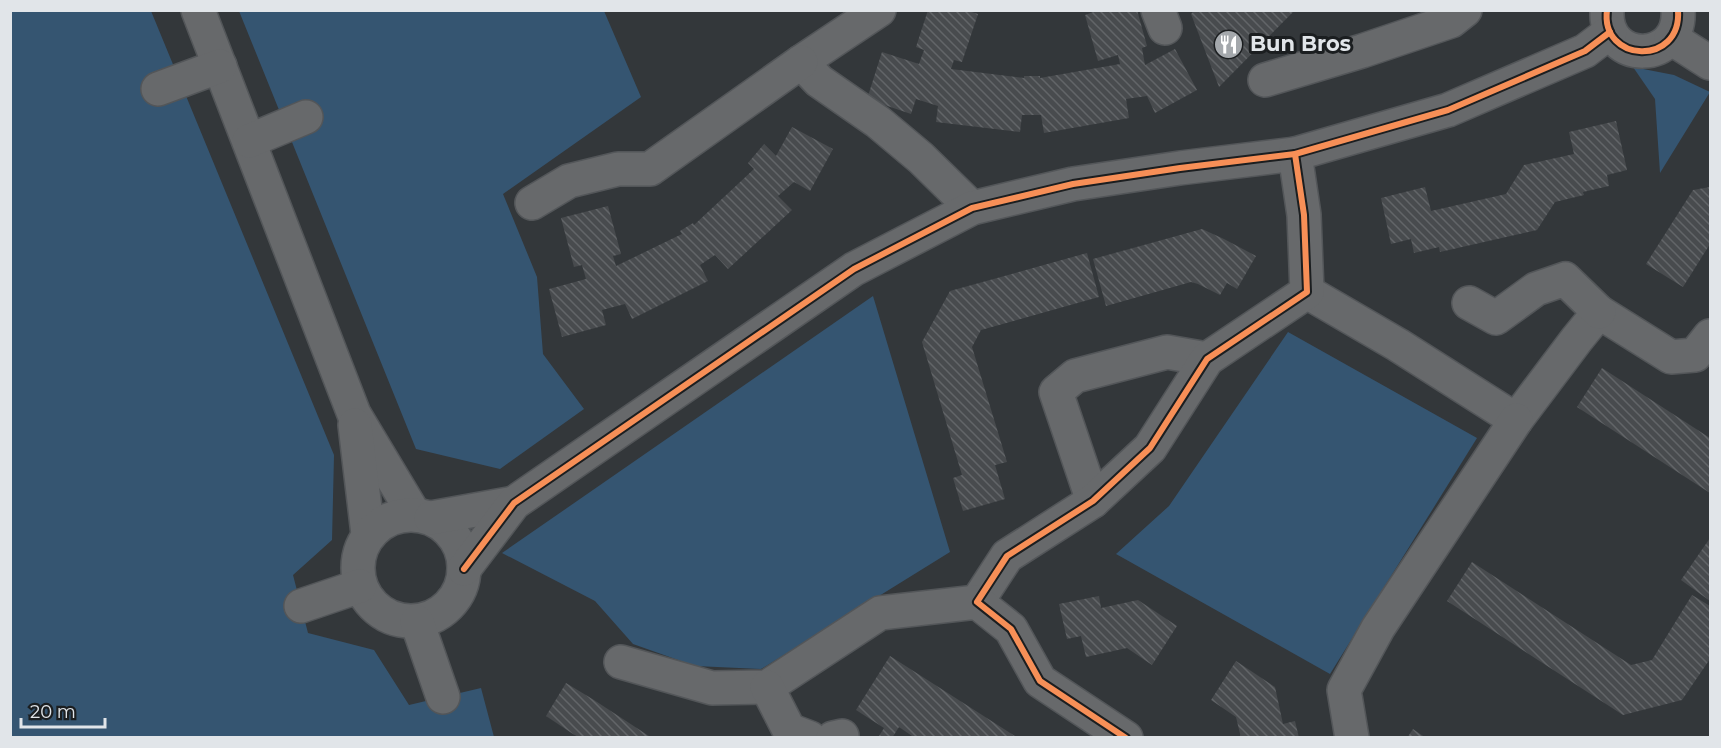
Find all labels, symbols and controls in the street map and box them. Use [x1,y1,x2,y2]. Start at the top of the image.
restaurant icon: Bun Bros [1213,28,1245,60]
place label: Bun Bros [1250,31,1351,56]
scale bar [21,691,105,729]
text: 20 m [30,701,76,723]

